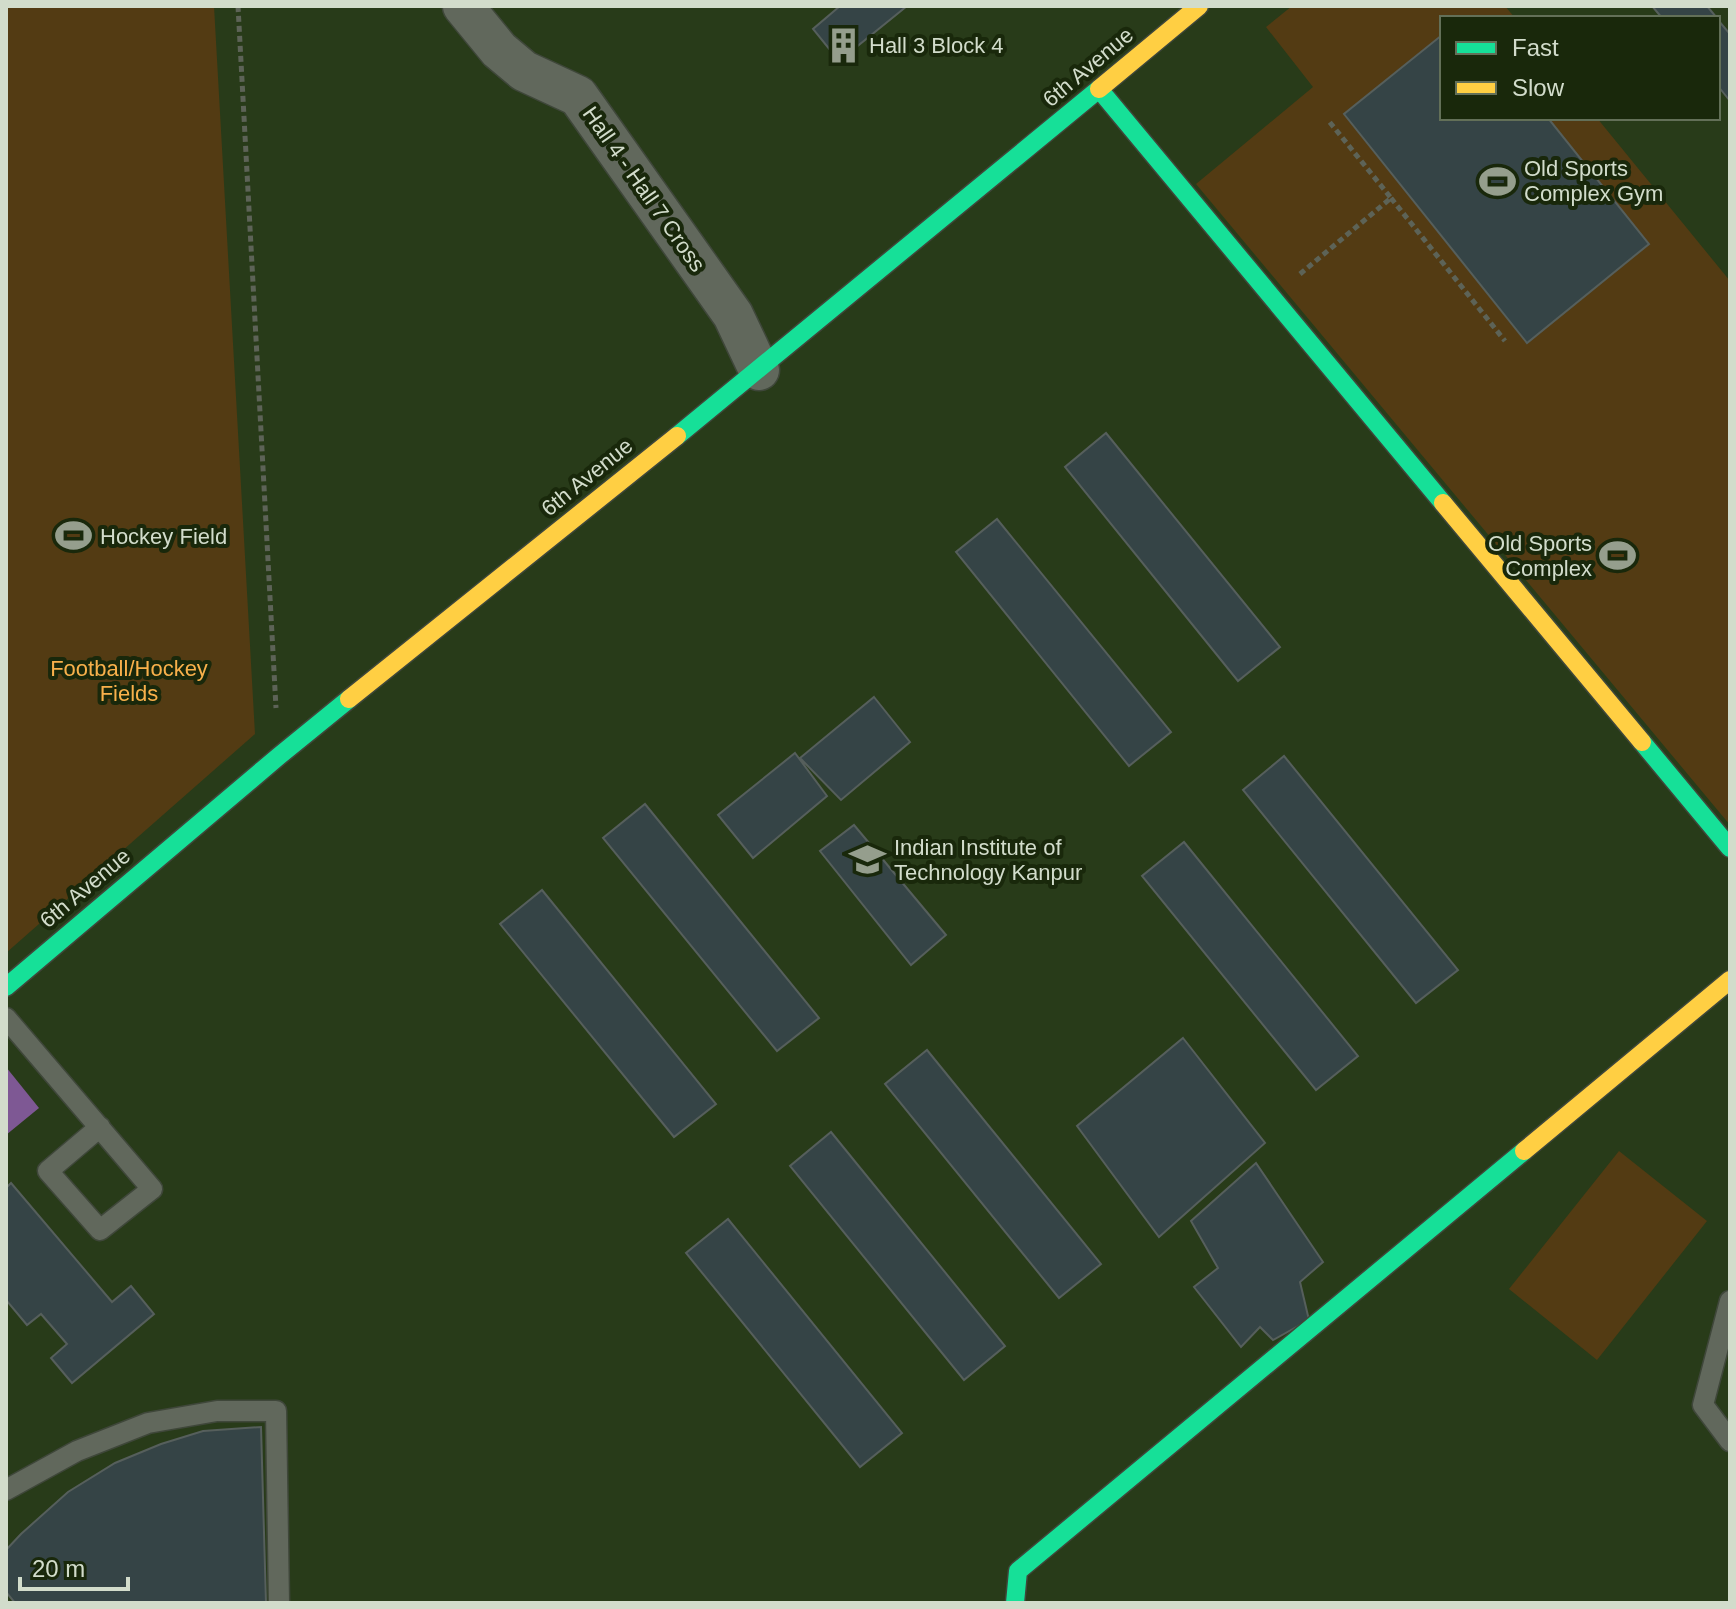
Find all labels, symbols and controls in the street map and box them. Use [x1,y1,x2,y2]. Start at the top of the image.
legend [1440,16,1720,120]
street label: 6th Avenue [1038,22,1138,112]
building icon: Hall 3 Block 4 [824,26,862,64]
place label: Hall 3 Block 4 [869,33,1004,58]
text: Fast [1512,34,1559,61]
text: Slow [1512,74,1565,101]
street label: Hall 4 - Hall 7 Cross [578,102,710,276]
place label: Old Sports Complex Gym [1524,156,1663,206]
sports icon: Old Sports Complex Gym [1479,162,1517,200]
street label: 6th Avenue [537,433,637,521]
sports icon: Hockey Field [55,517,93,555]
place label: Hockey Field [100,524,227,549]
place label: Old Sports Complex [1488,531,1592,581]
sports icon: Old Sports Complex [1599,537,1637,575]
park label: Football/Hockey Fields [50,656,208,706]
place label: Indian Institute of Technology Kanpur [894,835,1082,885]
school or university icon: Indian Institute of Technology Kanpur [849,841,887,879]
street label: 6th Avenue [35,843,135,933]
scale bar [20,1541,128,1591]
text: 20 m [32,1555,85,1582]

